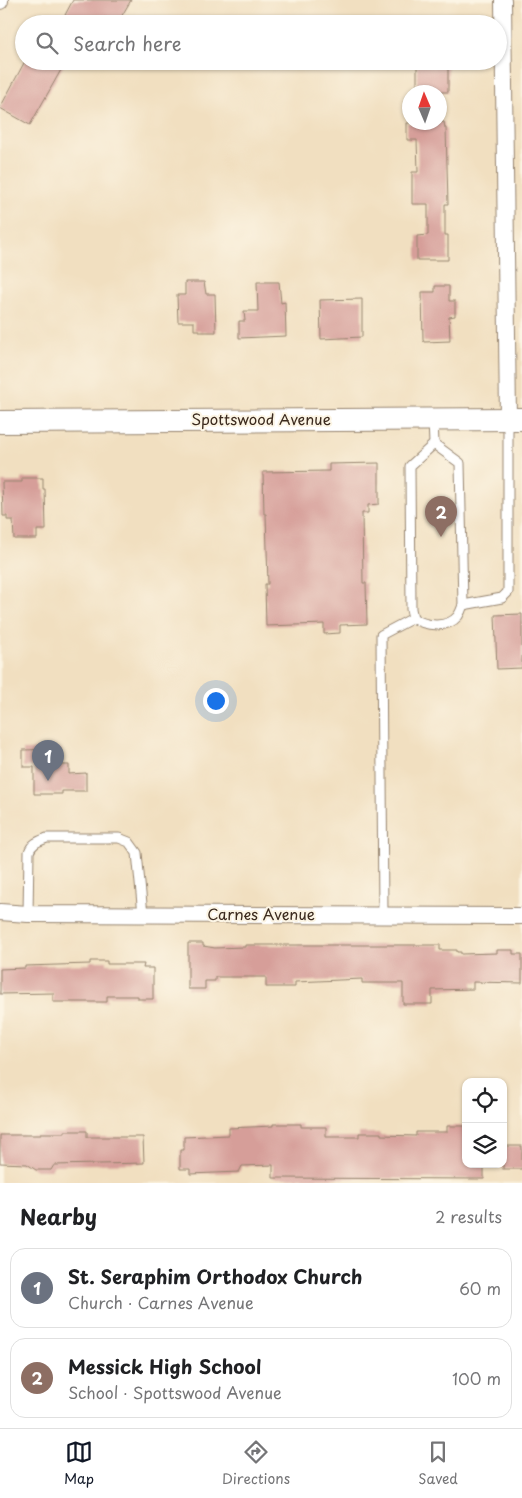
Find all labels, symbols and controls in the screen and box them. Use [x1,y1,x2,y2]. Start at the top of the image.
search box [15,15,507,70]
icon: search [33,29,61,57]
text: Search here [73,29,182,57]
north arrow [402,85,447,130]
street label: Spottswood Avenue [191,407,331,430]
pin: 2 [425,496,457,537]
your location [203,688,229,714]
pin: 1 [32,740,64,781]
street label: Carnes Avenue [207,902,315,925]
map controls [462,1078,507,1168]
button: locate [462,1078,507,1123]
button: layers [462,1123,507,1168]
text: Nearby [20,1200,97,1232]
text: 2 results [435,1204,502,1228]
text: St. Seraphim Orthodox Church [68,1262,362,1290]
text: 1 [33,1276,41,1300]
text: 60 m [459,1276,501,1300]
text: Church · Carnes Avenue [68,1290,254,1314]
text: Messick High School [68,1352,261,1380]
text: 2 [31,1366,43,1390]
text: 100 m [452,1366,501,1390]
text: School · Spottswood Avenue [68,1380,282,1404]
tab: Map [64,1438,94,1489]
tab: Directions [222,1438,290,1489]
tab: Saved [418,1438,458,1489]

